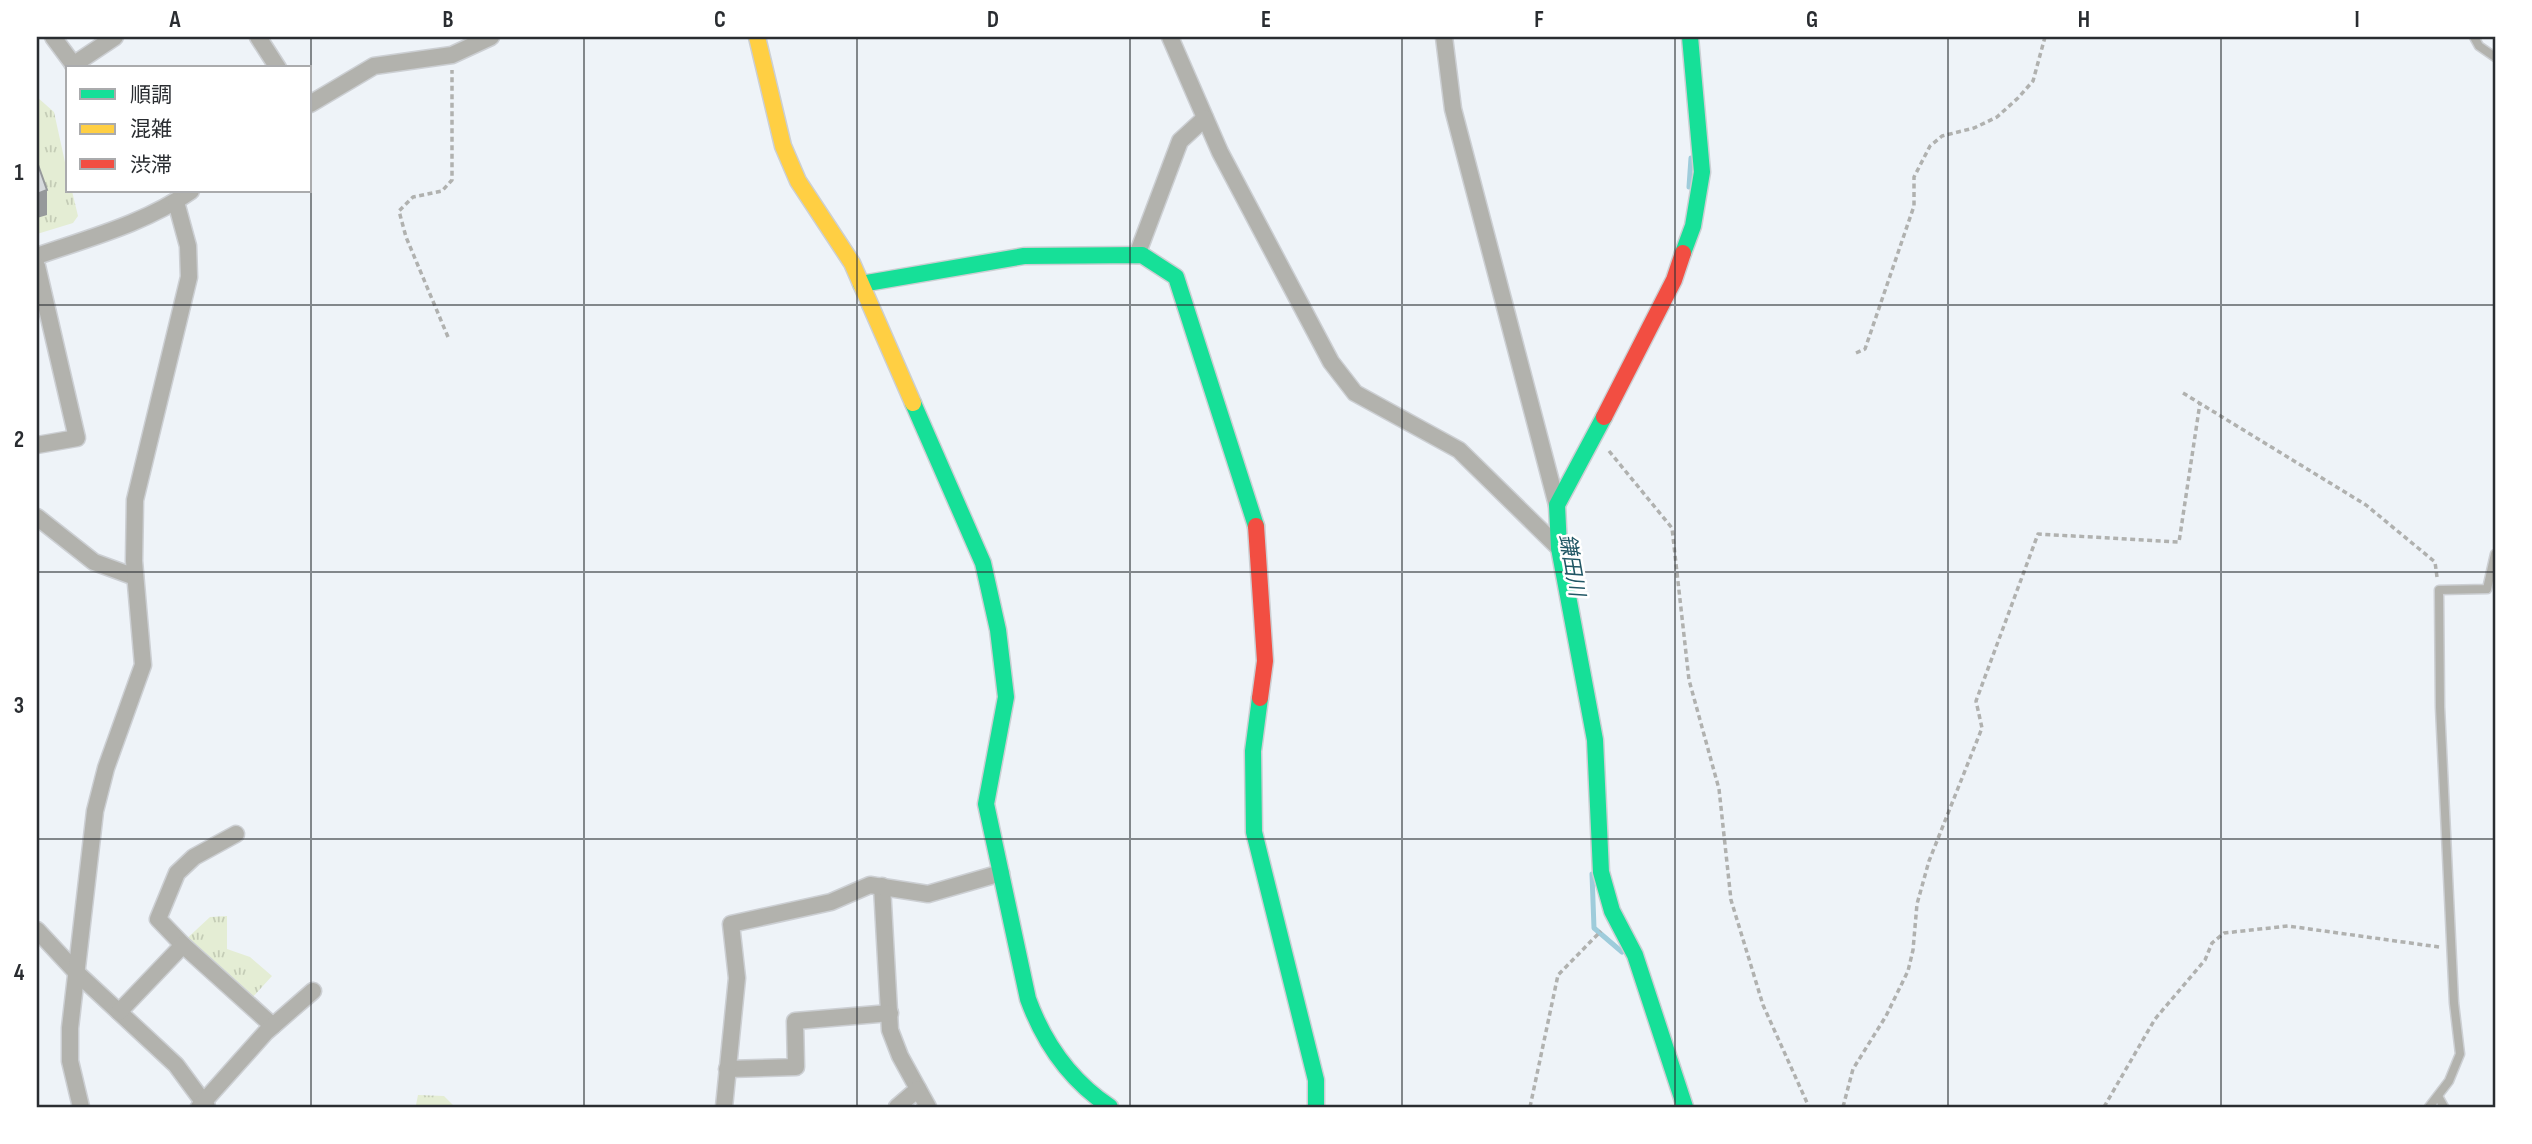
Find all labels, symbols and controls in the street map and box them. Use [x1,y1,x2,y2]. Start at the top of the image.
text: A [169,6,182,34]
text: B [443,6,454,34]
text: C [714,6,726,34]
text: D [987,6,999,34]
text: E [1261,6,1271,34]
text: F [1534,6,1544,34]
text: G [1806,6,1818,34]
text: H [2078,6,2090,34]
text: I [2354,6,2360,34]
legend [66,66,312,192]
text: 順調 [130,83,172,108]
text: 混雑 [130,117,172,142]
text: 渋滞 [130,153,172,178]
text: 1 [14,159,24,187]
text: 2 [14,426,24,454]
water label: 鎌田川 [1554,532,1590,600]
text: 3 [14,692,24,720]
text: 4 [14,959,25,987]

